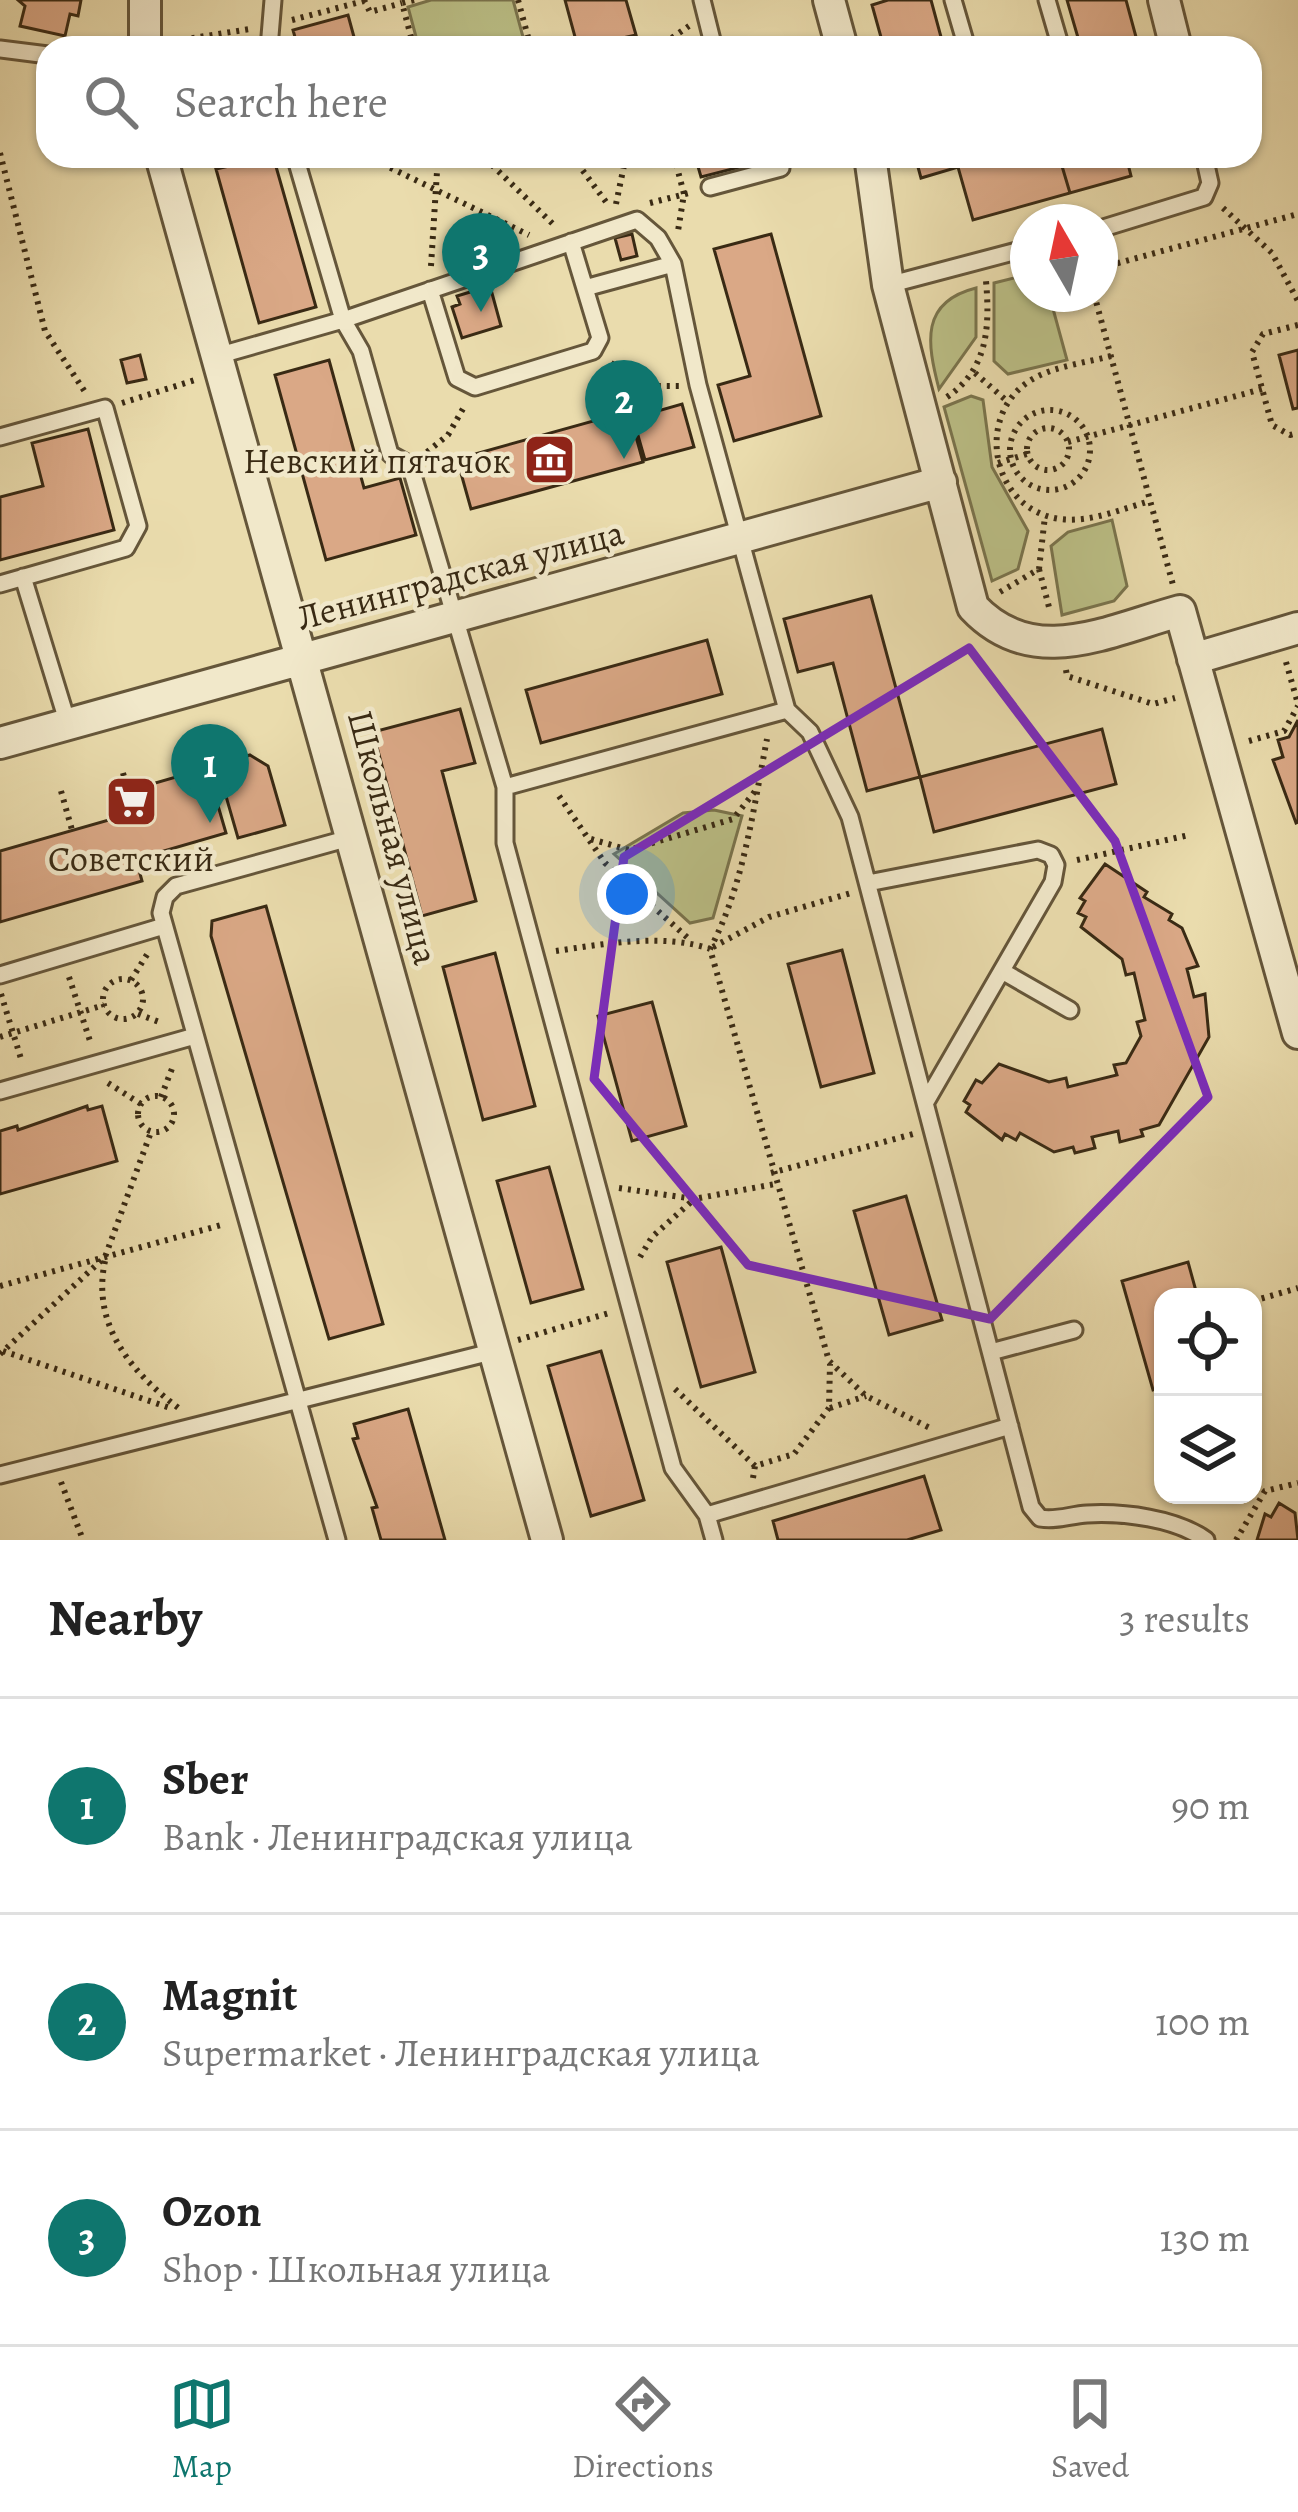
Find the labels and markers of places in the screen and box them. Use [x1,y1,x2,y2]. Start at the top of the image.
pin: 3 [442,213,520,312]
pin: 2 [585,360,663,459]
museum icon: Невский пятачок [522,432,578,488]
place label: Невский пятачок [243,436,511,485]
pin: 1 [171,724,249,823]
supermarket icon: Советский [103,774,159,830]
place label: Советский [48,834,214,883]

